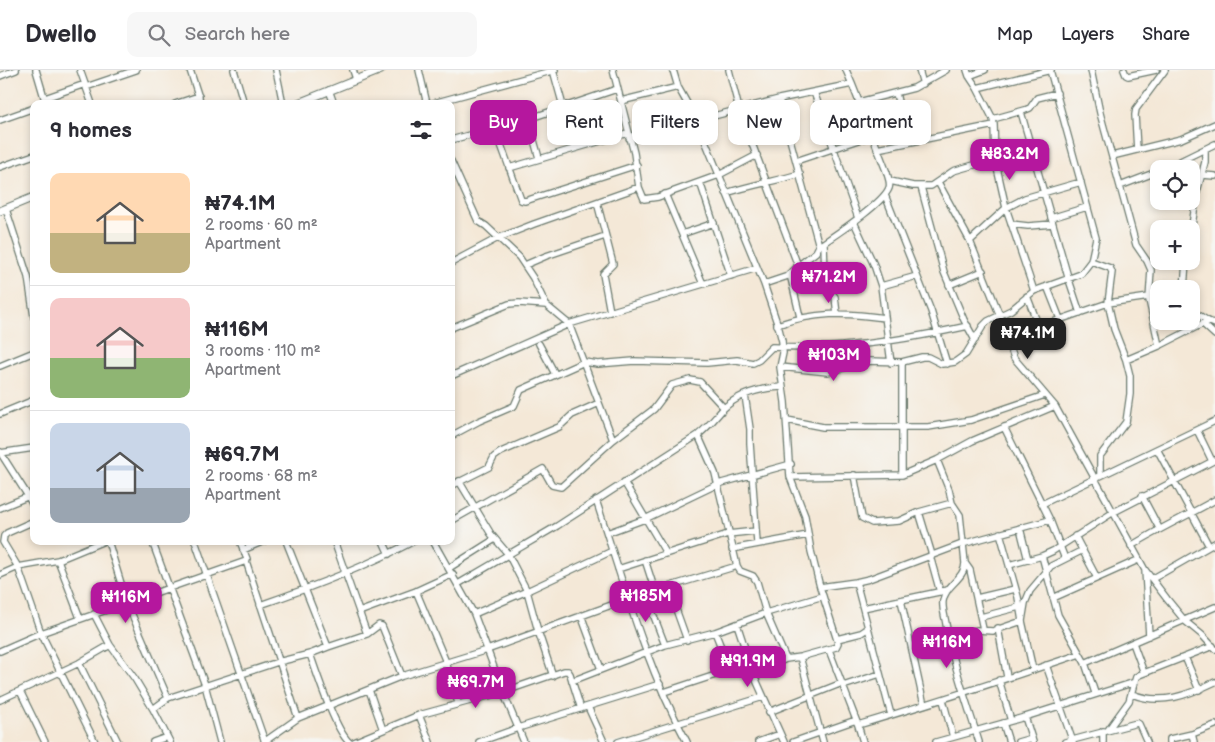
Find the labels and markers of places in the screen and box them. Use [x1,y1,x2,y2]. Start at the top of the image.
pin: ₦83.2M [969,138,1051,181]
pin: ₦71.2M [788,262,870,304]
pin: ₦74.1M [987,318,1069,360]
pin: ₦103M [799,340,869,382]
pin: ₦185M [611,580,681,623]
pin: ₦116M [91,582,161,624]
pin: ₦116M [912,626,982,669]
pin: ₦91.9M [707,646,789,688]
pin: ₦69.7M [435,666,517,709]

